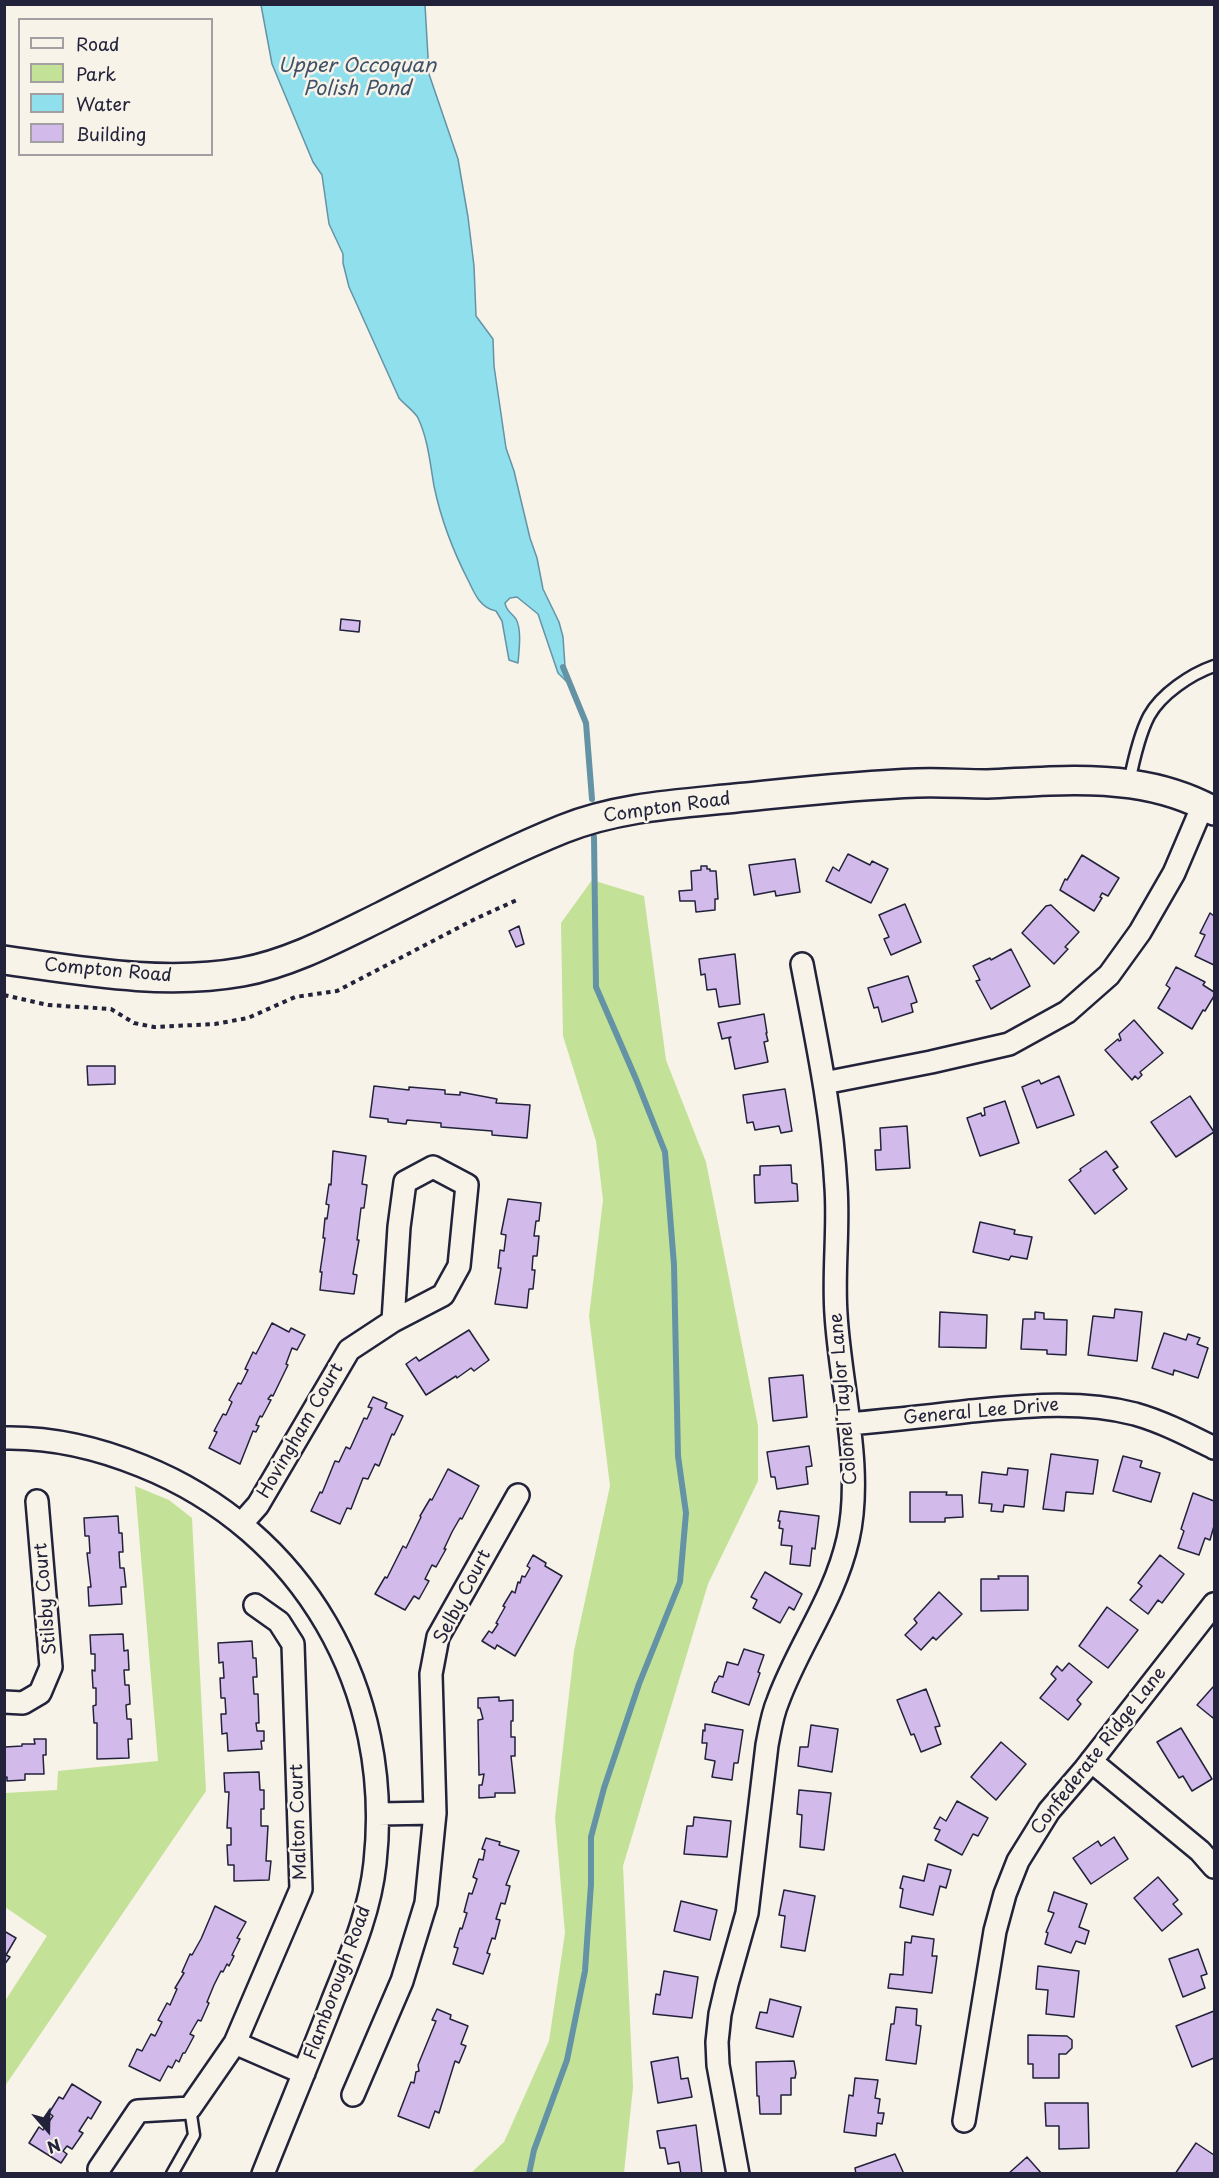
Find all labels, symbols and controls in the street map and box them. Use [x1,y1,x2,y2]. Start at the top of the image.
legend [18,18,213,156]
text: Road [76,30,120,57]
water label: Upper Occoquan Polish Pond [278,54,436,101]
text: Park [76,60,116,87]
text: Water [76,90,130,117]
text: Building [76,120,146,147]
street label: Compton Road [602,788,732,828]
street label: Compton Road [43,955,173,987]
street label: Colonel Taylor Lane [826,1312,862,1486]
street label: Hovingham Court [253,1359,349,1503]
street label: General Lee Drive [902,1394,1060,1430]
street label: Stilsby Court [30,1542,62,1656]
street label: Selby Court [430,1546,496,1648]
street label: Confederate Ridge Lane [1027,1663,1171,1839]
street label: Malton Court [286,1764,312,1880]
street label: Flamborough Road [300,1903,376,2063]
north arrow [18,2100,78,2160]
text: N [44,2133,64,2160]

